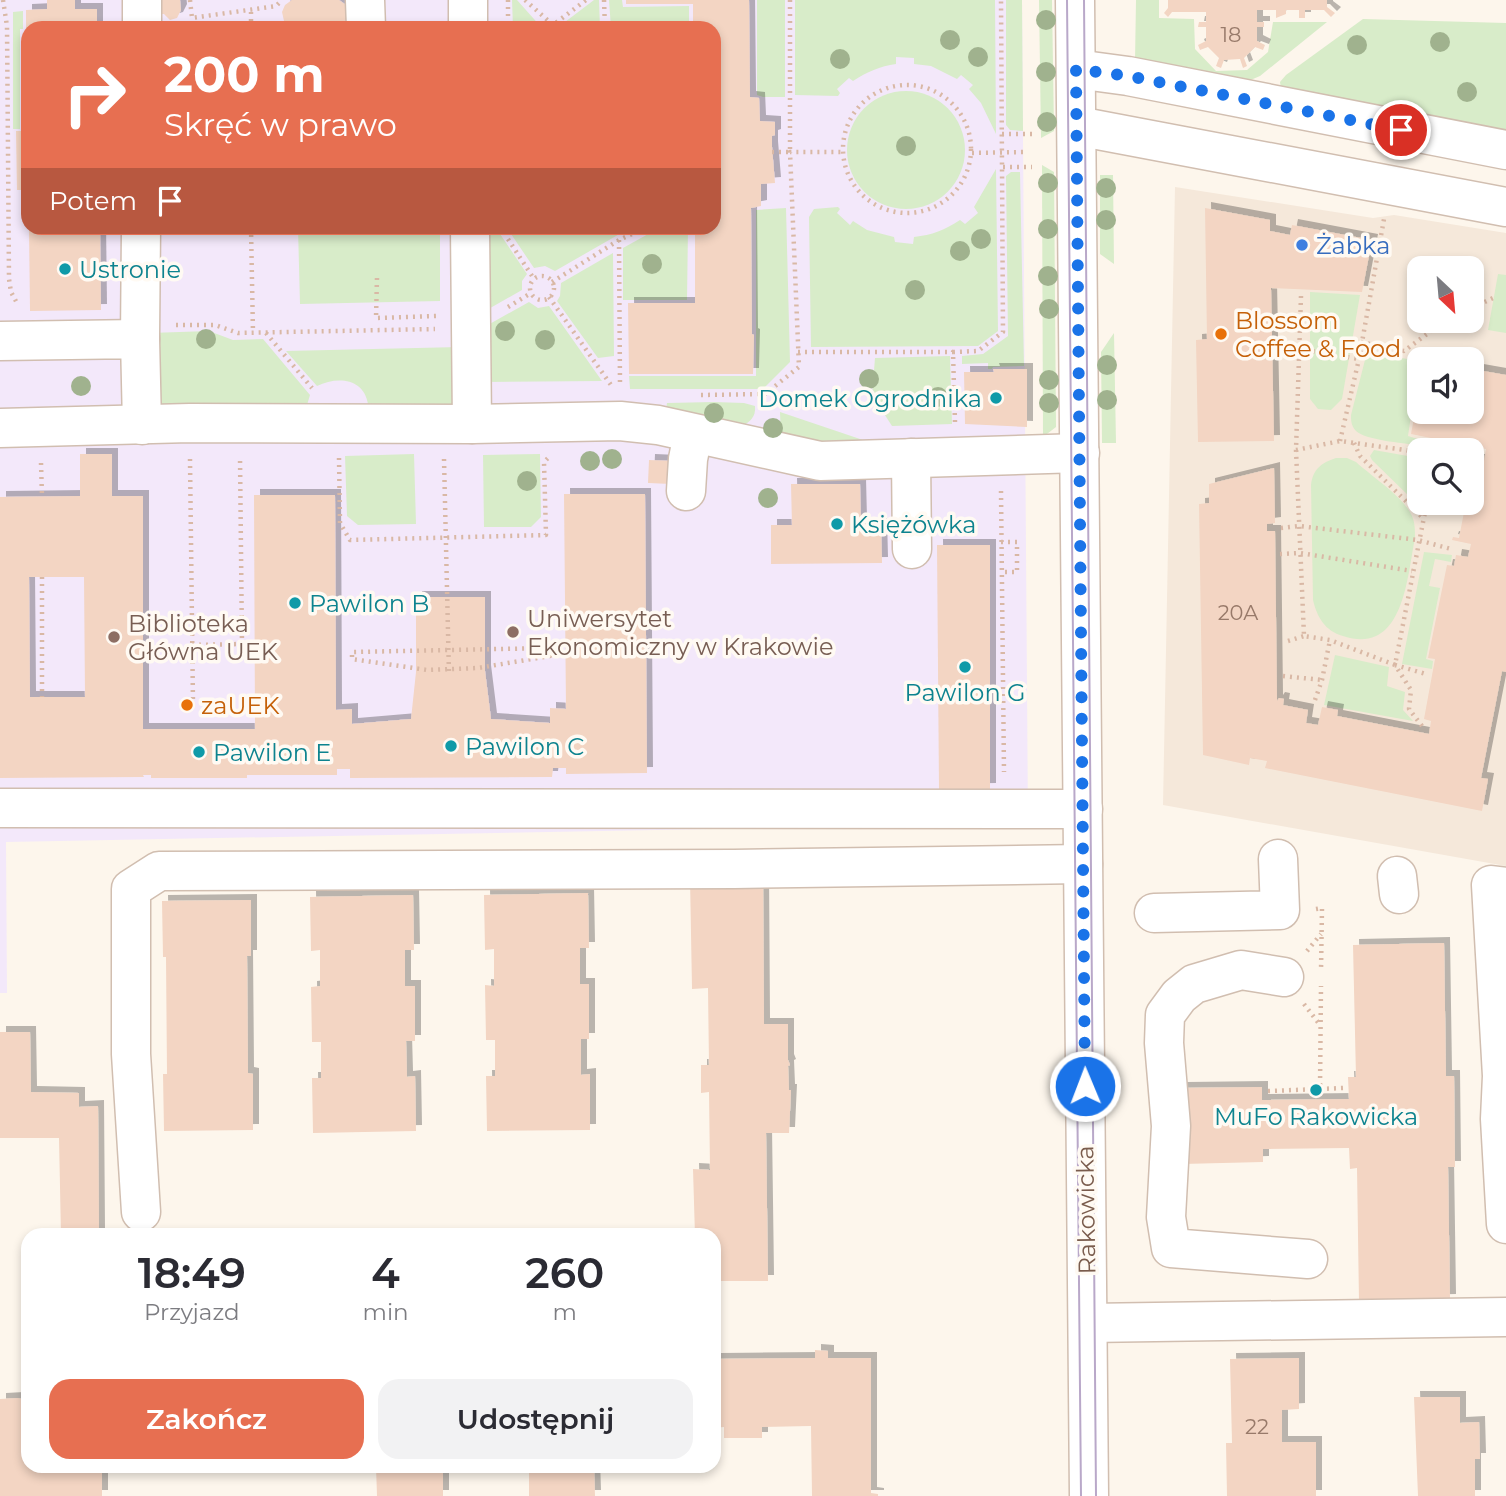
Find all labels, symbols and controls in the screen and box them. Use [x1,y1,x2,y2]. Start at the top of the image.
house number: 18 [1221,22,1241,47]
text: 200 m [164,45,325,104]
icon: right [49,49,140,140]
pin [1371,100,1431,160]
text: Skręć w prawo [164,105,397,144]
icon: arrive [1382,111,1420,149]
icon: arrive [151,182,189,220]
text: Potem [49,185,137,217]
place label: Żabka [1316,231,1390,260]
marker: Żabka [1294,237,1310,253]
place label: Ustronie [79,255,181,284]
north arrow [1407,256,1484,332]
map controls [1407,256,1484,515]
marker: Ustronie [57,261,73,277]
place label: Blossom Coffee & Food [1235,306,1401,363]
marker: Blossom Coffee & Food [1213,326,1229,342]
button: sound [1407,347,1484,424]
place label: Domek Ogrodnika [758,384,982,413]
marker: Domek Ogrodnika [988,390,1004,406]
button: search [1407,438,1484,515]
place label: Księżówka [851,510,976,539]
marker: Księżówka [829,516,845,532]
place label: Pawilon B [309,589,429,618]
marker: Pawilon B [287,595,303,611]
house number: 20A [1218,600,1259,625]
place label: Uniwersytet Ekonomiczny w Krakowie [527,604,833,661]
place label: Biblioteka Główna UEK [128,609,278,666]
marker: Uniwersytet Ekonomiczny w Krakowie [505,624,521,640]
marker: Biblioteka Główna UEK [106,629,122,645]
marker: Pawilon G [957,659,973,675]
place label: Pawilon G [905,678,1025,707]
place label: zaUEK [201,691,280,720]
marker: zaUEK [179,697,195,713]
place label: Pawilon C [465,732,584,761]
place label: Pawilon E [213,738,331,767]
marker: Pawilon C [443,738,459,754]
marker: Pawilon E [191,744,207,760]
position arrow [1048,1049,1122,1123]
marker: MuFo Rakowicka [1308,1082,1324,1098]
place label: MuFo Rakowicka [1214,1102,1418,1131]
street label: Rakowicka [1070,1145,1102,1275]
text: 18:49 [138,1247,246,1299]
text: 4 [371,1247,400,1299]
text: 260 [525,1247,604,1299]
text: Przyjazd [144,1298,240,1326]
text: min [363,1298,409,1326]
text: m [553,1298,577,1326]
button: Zakończ [49,1379,364,1459]
button: Udostępnij [378,1379,693,1459]
house number: 22 [1245,1414,1269,1439]

